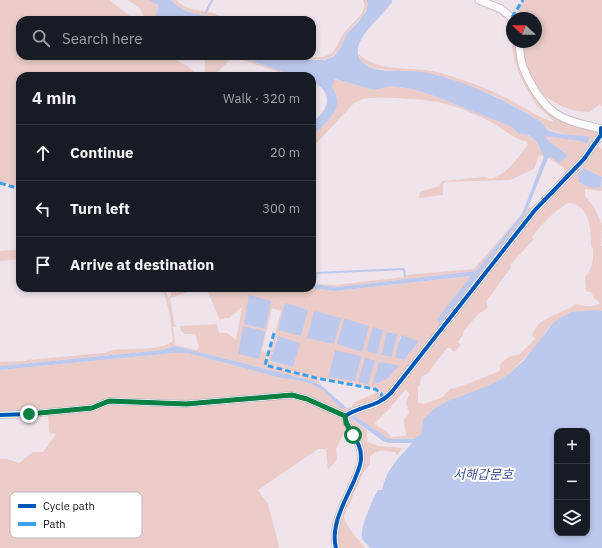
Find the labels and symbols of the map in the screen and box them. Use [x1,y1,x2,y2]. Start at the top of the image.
north arrow [506,12,542,48]
route end [20,405,38,423]
route start [344,426,362,444]
water label: 서해갑문호 [453,466,514,483]
legend [10,492,142,538]
text: Cycle path [43,499,95,513]
text: Path [43,517,66,531]

